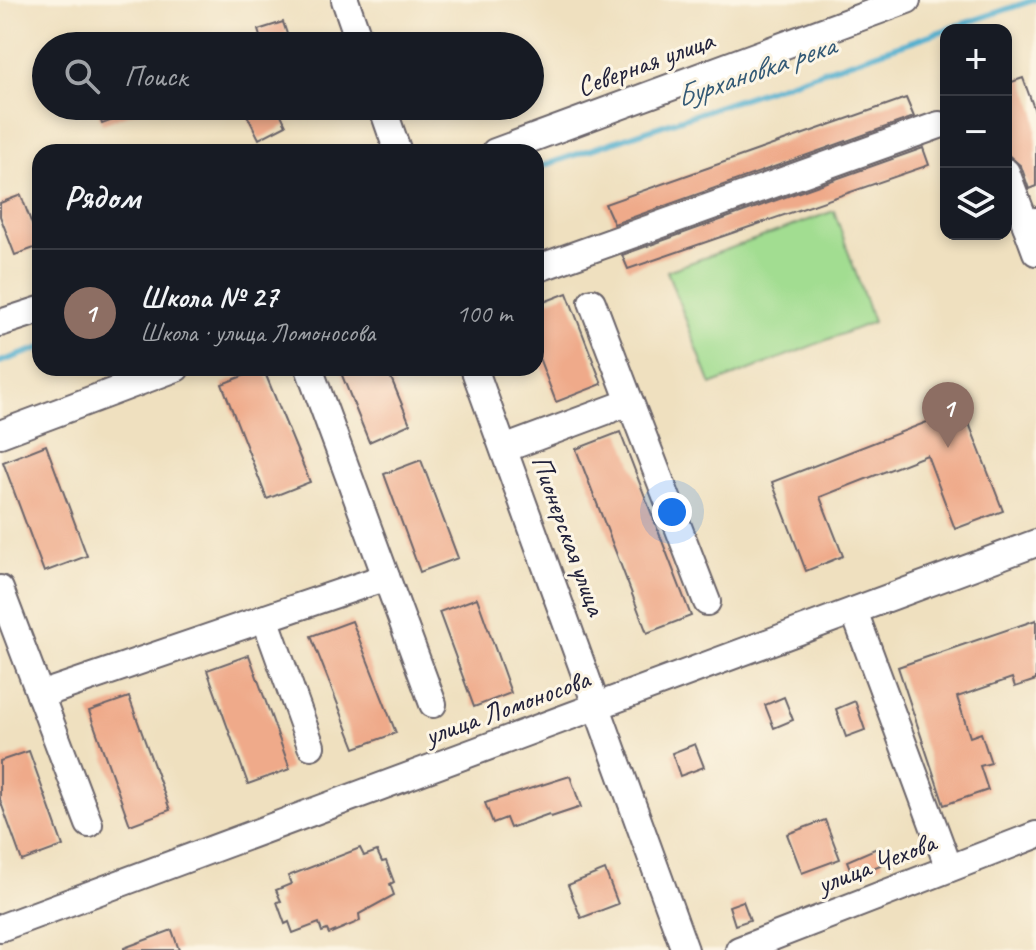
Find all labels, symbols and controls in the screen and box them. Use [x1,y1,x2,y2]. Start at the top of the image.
street label: Северная улица [572,21,720,104]
map controls [940,24,1012,240]
button: + [940,24,1012,96]
water label: Бурхановка река [670,25,843,116]
search box [32,32,544,120]
icon: search [60,54,104,98]
text: Поиск [124,57,187,95]
button: − [940,96,1012,168]
button: layers [940,168,1012,240]
text: Рядом [64,175,140,218]
text: Школа № 27 [140,278,278,316]
text: 1 [84,297,96,330]
text: 100 m [456,297,512,330]
text: Школа · улица Ломоносова [140,316,375,349]
pin: 1 [922,382,974,448]
street label: Пионерская улица [524,450,615,621]
your location [652,492,692,532]
street label: улица Ломоносова [418,660,596,754]
street label: улица Чехова [810,824,942,902]

